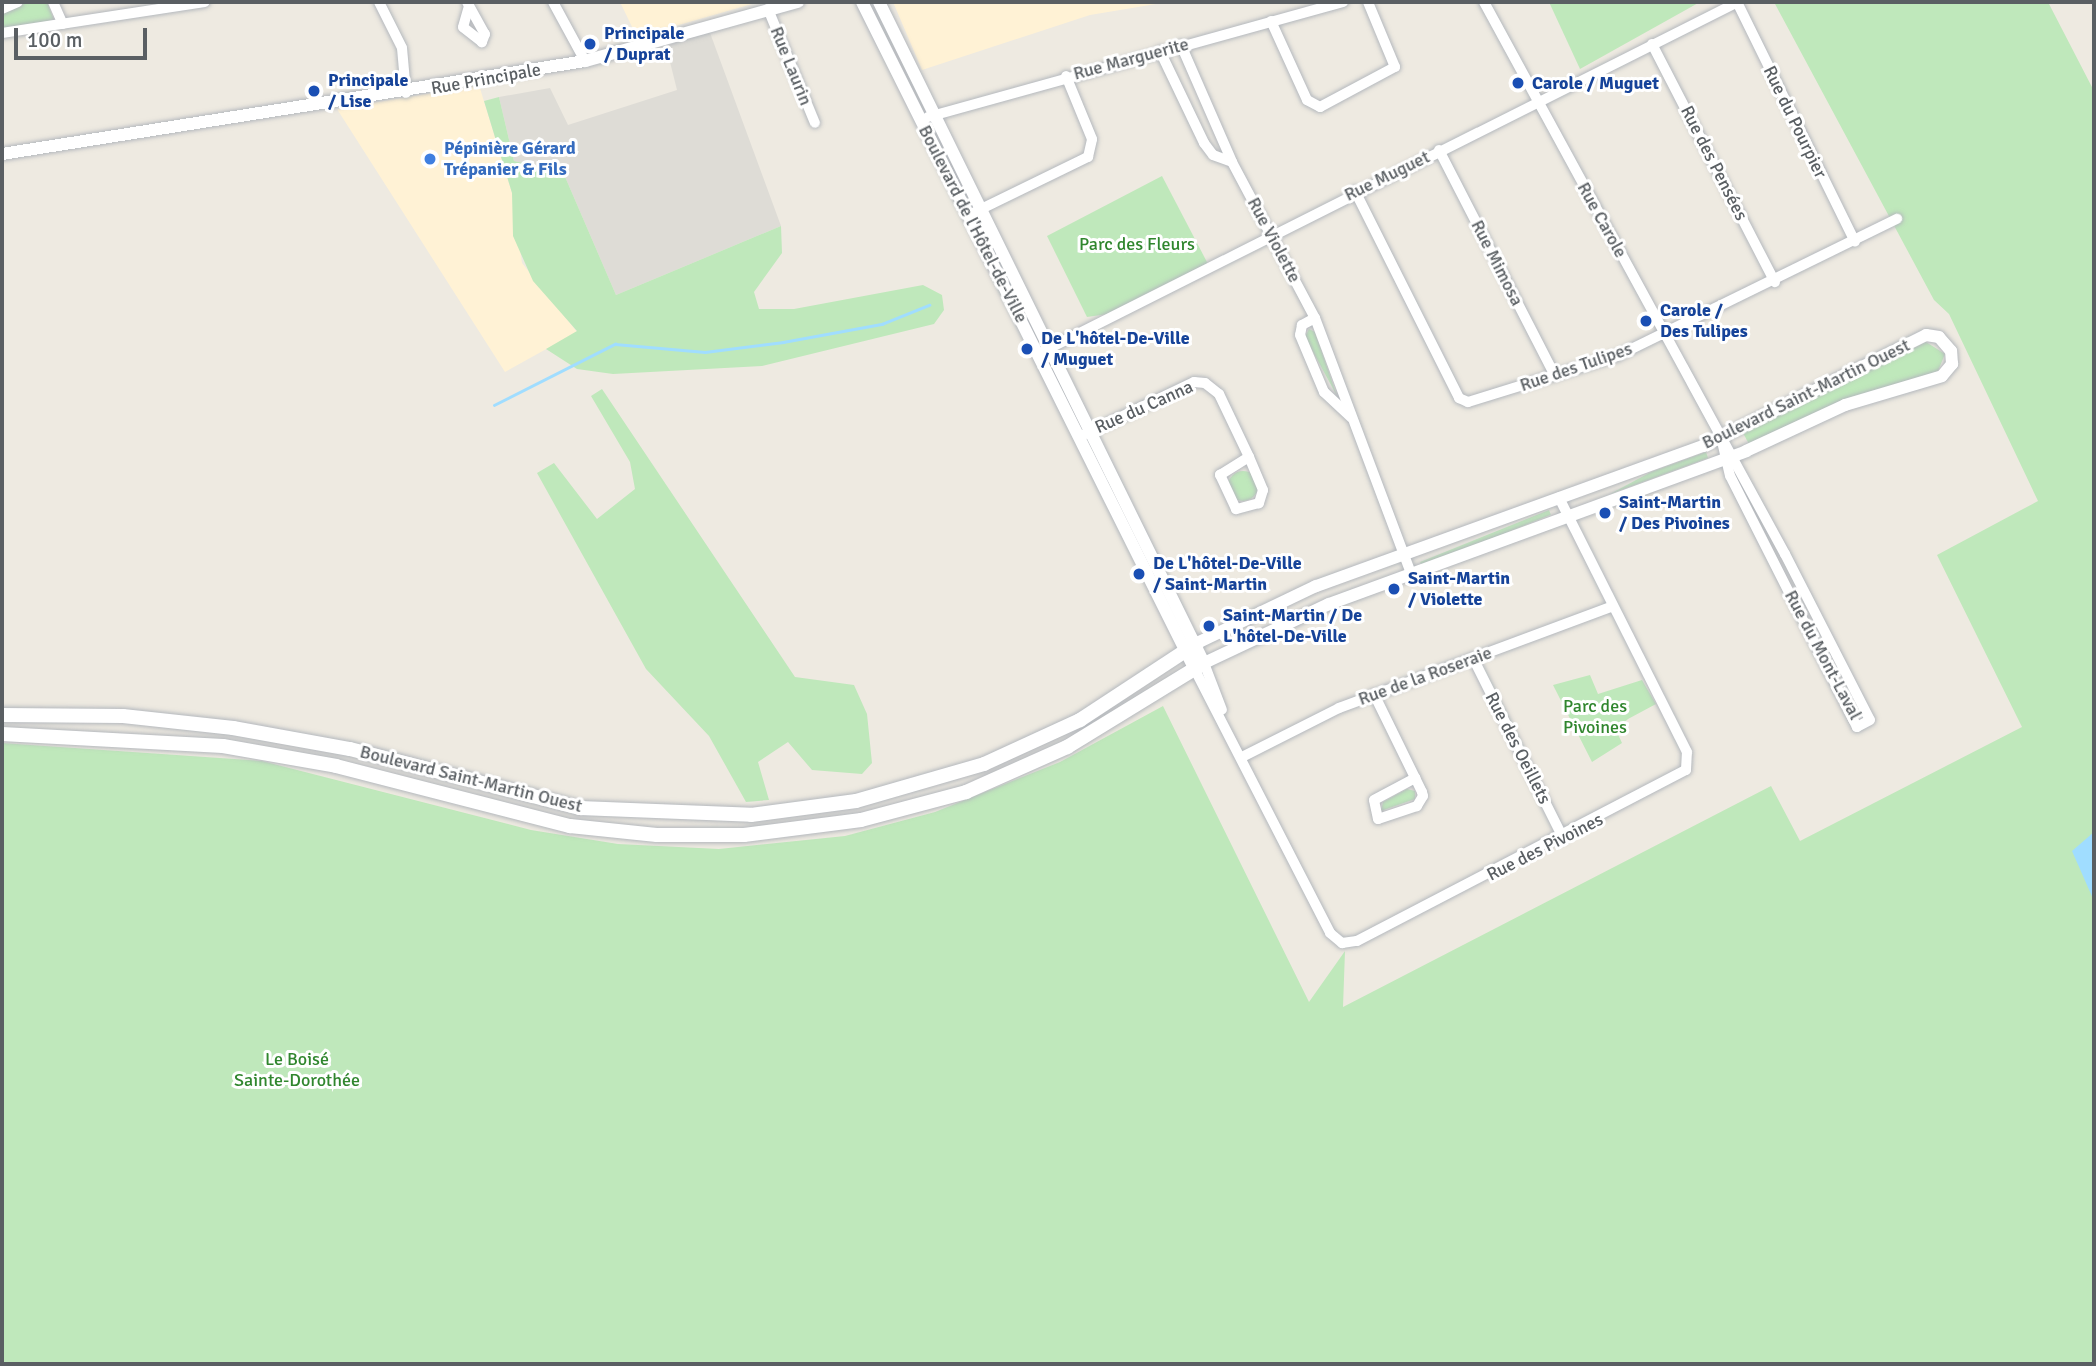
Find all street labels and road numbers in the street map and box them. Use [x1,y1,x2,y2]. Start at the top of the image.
street label: Rue Laurin [765,23,817,109]
street label: Rue Marguerite [1071,33,1191,85]
street label: Rue Principale [429,59,543,99]
street label: Rue du Pourpier [1759,62,1831,182]
street label: Rue des Pensées [1676,102,1752,224]
street label: Boulevard de l'Hôtel-de-Ville [914,122,1032,326]
street label: Rue Muguet [1341,146,1433,206]
street label: Rue Carole [1572,179,1632,261]
street label: Rue Violette [1243,194,1305,286]
street label: Rue Mimosa [1466,217,1528,309]
street label: Boulevard Saint-Martin Ouest [1699,334,1913,454]
street label: Rue des Tulipes [1517,338,1635,396]
street label: Rue du Canna [1092,376,1196,438]
street label: Rue du Mont-Laval [1780,587,1866,723]
street label: Rue de la Roseraie [1355,642,1495,710]
street label: Rue des Oeillets [1481,688,1555,808]
street label: Boulevard Saint-Martin Ouest [358,741,584,817]
street label: Rue des Pivoines [1483,808,1607,886]

